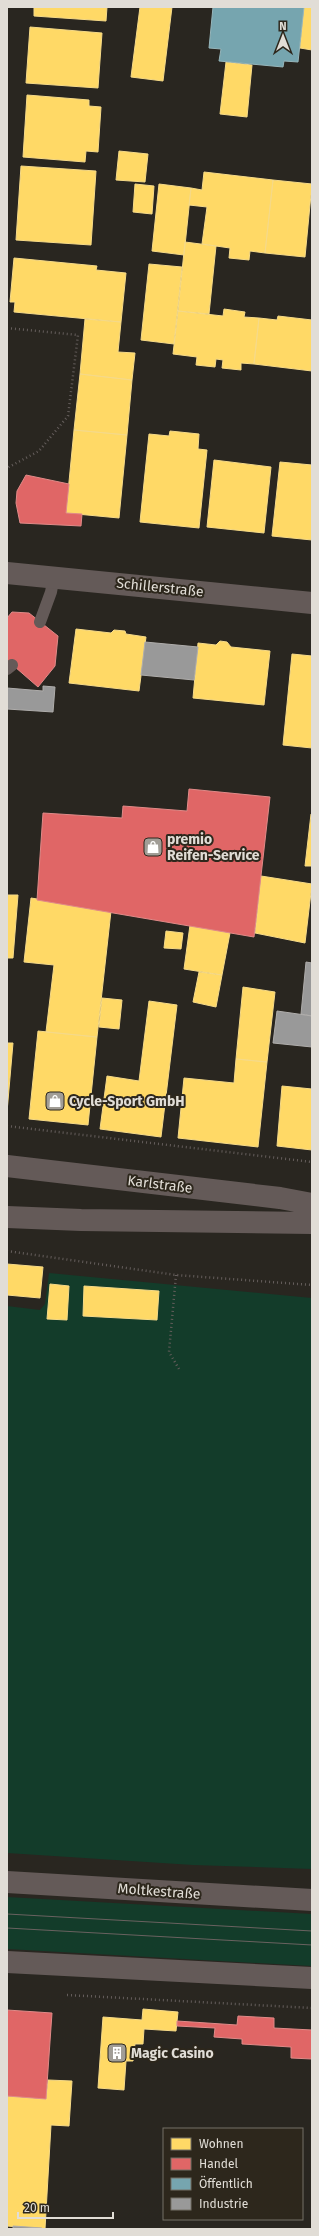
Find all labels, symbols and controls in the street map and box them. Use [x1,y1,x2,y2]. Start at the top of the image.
north arrow [263,16,303,56]
text: N [279,20,287,33]
street label: Schillerstraße [116,574,204,601]
place label: premio Reifen-Service [167,831,260,864]
shop icon: premio Reifen-Service [142,836,164,858]
shop icon: Cycle-Sport GmbH [44,1090,66,1112]
place label: Cycle-Sport GmbH [69,1093,185,1110]
street label: Karlstraße [126,1172,193,1197]
street label: Moltkestraße [117,1880,201,1903]
building icon: Magic Casino [106,2042,128,2064]
place label: Magic Casino [131,2045,214,2062]
legend [163,2128,303,2220]
text: Wohnen [199,2137,243,2151]
text: Handel [199,2157,238,2171]
text: Öffentlich [199,2175,253,2191]
scale bar [18,2194,113,2220]
text: Industrie [199,2197,248,2211]
text: 20 m [24,2201,50,2215]

